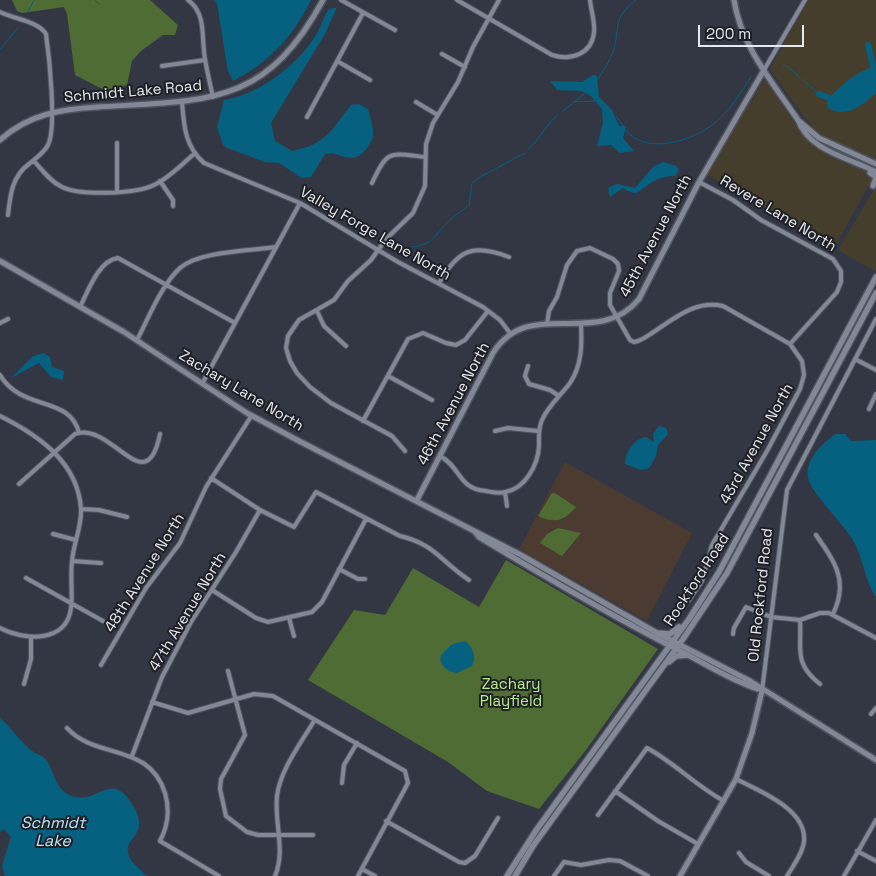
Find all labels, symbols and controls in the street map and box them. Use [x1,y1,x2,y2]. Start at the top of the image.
scale bar [701,15,807,47]
text: 200 m [706,24,751,43]
street label: Schmidt Lake Road [63,77,203,107]
street label: 45th Avenue North [616,172,696,300]
street label: Revere Lane North [717,172,839,256]
street label: Valley Forge Lane North [296,183,454,285]
street label: 46th Avenue North [414,340,494,468]
street label: Zachary Lane North [175,347,307,435]
street label: 43rd Avenue North [716,381,798,507]
street label: 48th Avenue North [101,510,189,636]
street label: Old Rockford Road [745,527,777,663]
street label: Rockford Road [660,530,734,630]
street label: 47th Avenue North [145,549,231,675]
park label: Zachary Playfield [480,676,542,711]
water label: Schmidt Lake [21,814,85,852]

